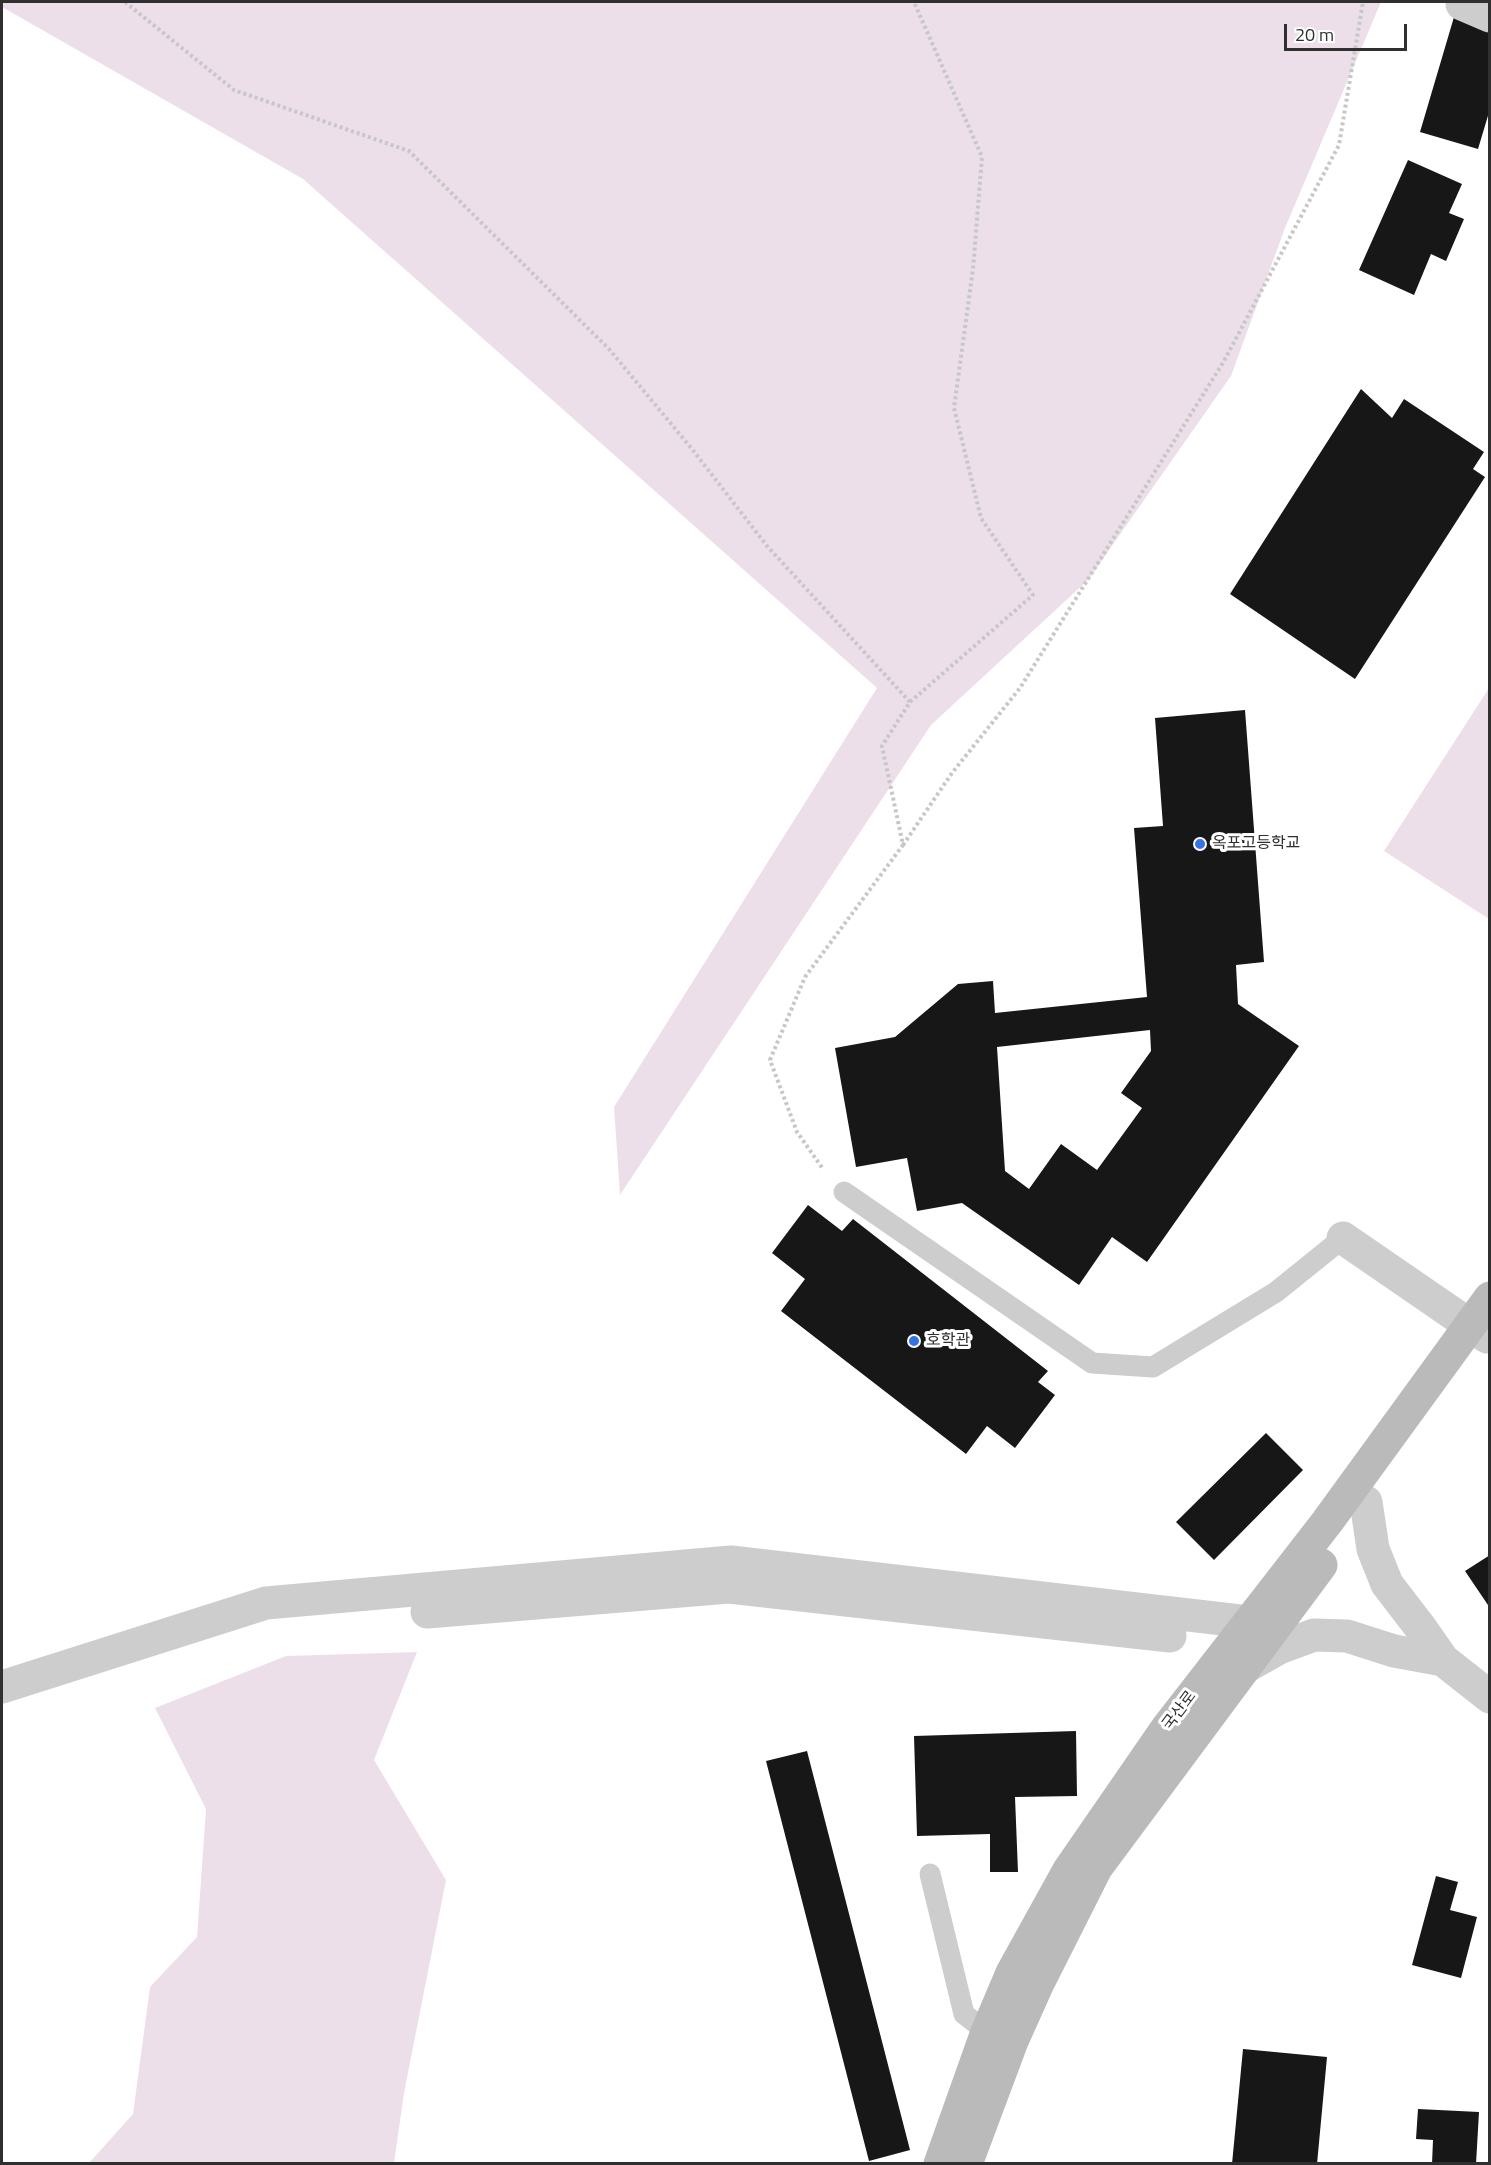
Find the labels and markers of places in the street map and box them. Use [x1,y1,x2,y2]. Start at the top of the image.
place label: 옥포고등학교 [1212,834,1300,854]
marker: 옥포고등학교 [1193,837,1207,851]
place label: 호학관 [926,1331,970,1351]
marker: 호학관 [907,1334,921,1348]

